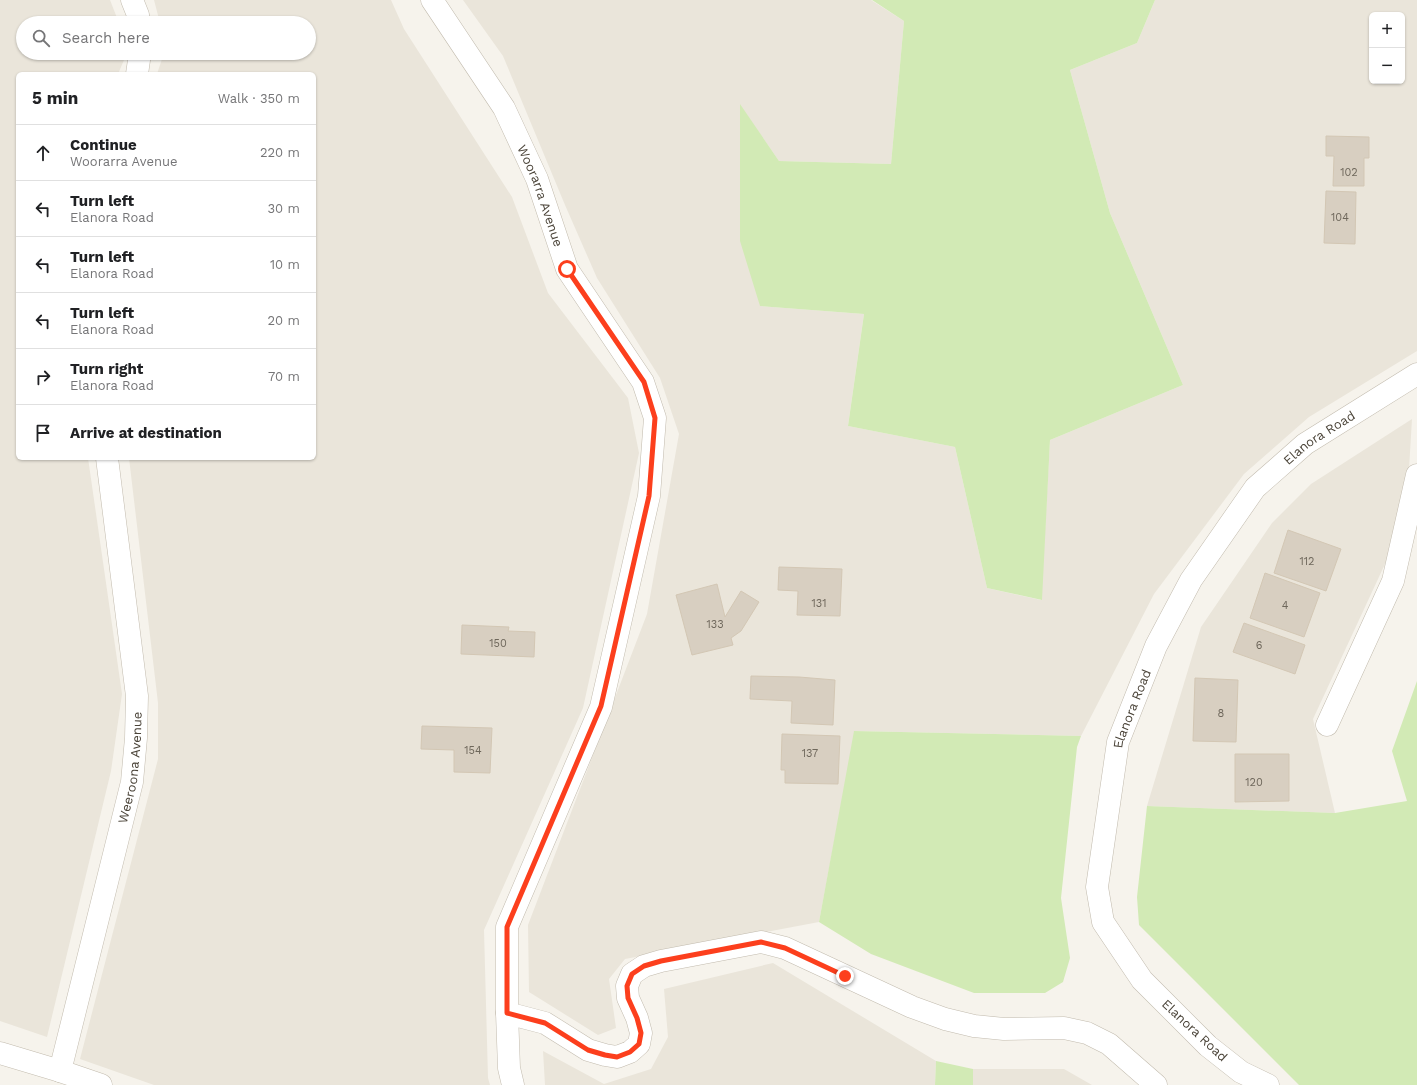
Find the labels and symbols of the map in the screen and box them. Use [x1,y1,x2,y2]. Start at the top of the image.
street label: Woorarra Avenue [514,143,566,249]
house number: 102 [1340,166,1358,179]
house number: 104 [1331,211,1349,224]
route start [558,260,576,278]
street label: Elanora Road [1280,408,1358,468]
house number: 112 [1300,555,1315,568]
house number: 131 [812,597,827,610]
house number: 4 [1282,599,1289,612]
house number: 133 [706,618,724,631]
house number: 150 [489,637,507,650]
house number: 6 [1256,639,1263,652]
street label: Elanora Road [1110,667,1154,749]
house number: 8 [1218,707,1225,720]
street label: Weeroona Avenue [115,711,145,825]
house number: 154 [464,744,482,757]
house number: 137 [802,747,818,760]
house number: 120 [1245,776,1263,789]
route end [836,967,854,985]
street label: Elanora Road [1159,996,1230,1064]

